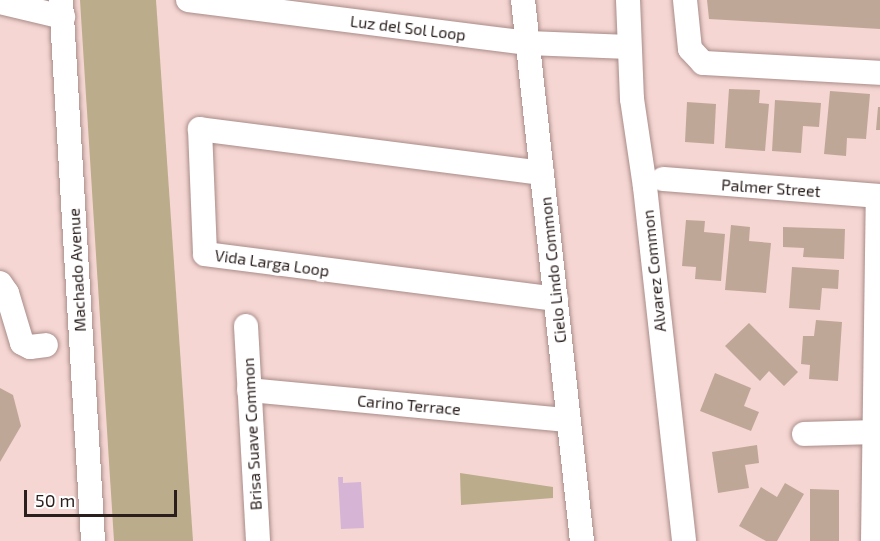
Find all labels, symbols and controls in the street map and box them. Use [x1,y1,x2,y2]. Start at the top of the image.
street label: Luz del Sol Loop [349,11,467,45]
street label: Palmer Street [720,175,822,201]
street label: Cielo Lindo Common [536,196,570,344]
street label: Machado Avenue [64,208,90,332]
street label: Alvarez Common [638,209,670,333]
street label: Vida Larga Loop [214,245,330,281]
street label: Brisa Suave Common [238,357,266,511]
street label: Carino Terrace [356,391,462,419]
scale bar [27,478,180,516]
text: 50 m [35,489,75,511]

